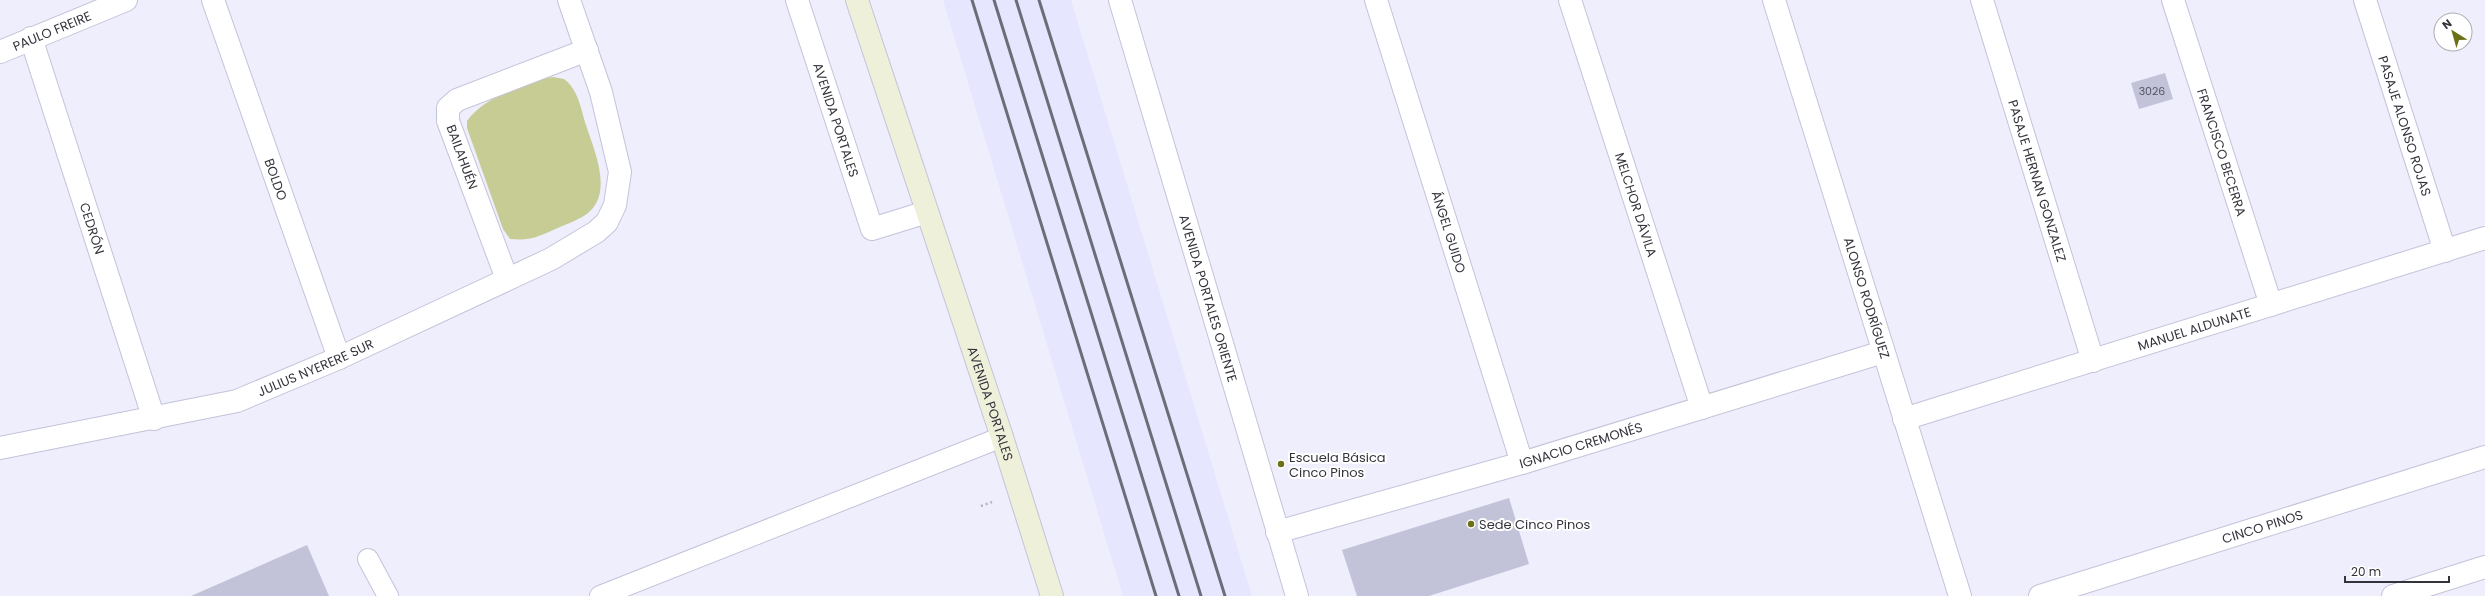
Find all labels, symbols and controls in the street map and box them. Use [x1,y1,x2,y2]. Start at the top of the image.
street label: PAULO FREIRE [10,6,94,55]
north arrow [2433,12,2473,52]
text: N [2439,15,2455,33]
street label: PASAJE ALONSO ROJAS [2374,53,2436,198]
street label: AVENIDA PORTALES [809,60,864,179]
house number: 3026 [2139,83,2165,99]
street label: FRANCISCO BECERRA [2193,86,2251,219]
street label: PASAJE HERNAN GONZALEZ [2004,97,2071,264]
street label: BAILAHUÉN [441,122,483,192]
street label: MELCHOR DÁVILA [1610,150,1662,259]
street label: BOLDO [260,156,292,203]
street label: ÁNGEL GUIDO [1427,188,1471,275]
street label: CEDRÓN [75,200,110,257]
street label: AVENIDA PORTALES ORIENTE [1175,212,1242,384]
street label: ALONSO RODRÍGUEZ [1839,235,1895,361]
street label: MANUEL ALDUNATE [2135,302,2253,355]
street label: JULIUS NYERERE SUR [254,334,377,401]
street label: AVENIDA PORTALES [963,344,1018,463]
street label: IGNACIO CREMONÉS [1517,417,1645,473]
place label: Escuela Básica Cinco Pinos [1289,448,1386,482]
marker: Escuela Básica Cinco Pinos [1276,459,1286,469]
street label: CINCO PINOS [2220,505,2305,548]
place label: Sede Cinco Pinos [1479,515,1591,534]
marker: Sede Cinco Pinos [1466,519,1476,529]
scale bar [2345,558,2449,584]
text: 20 m [2351,563,2381,580]

